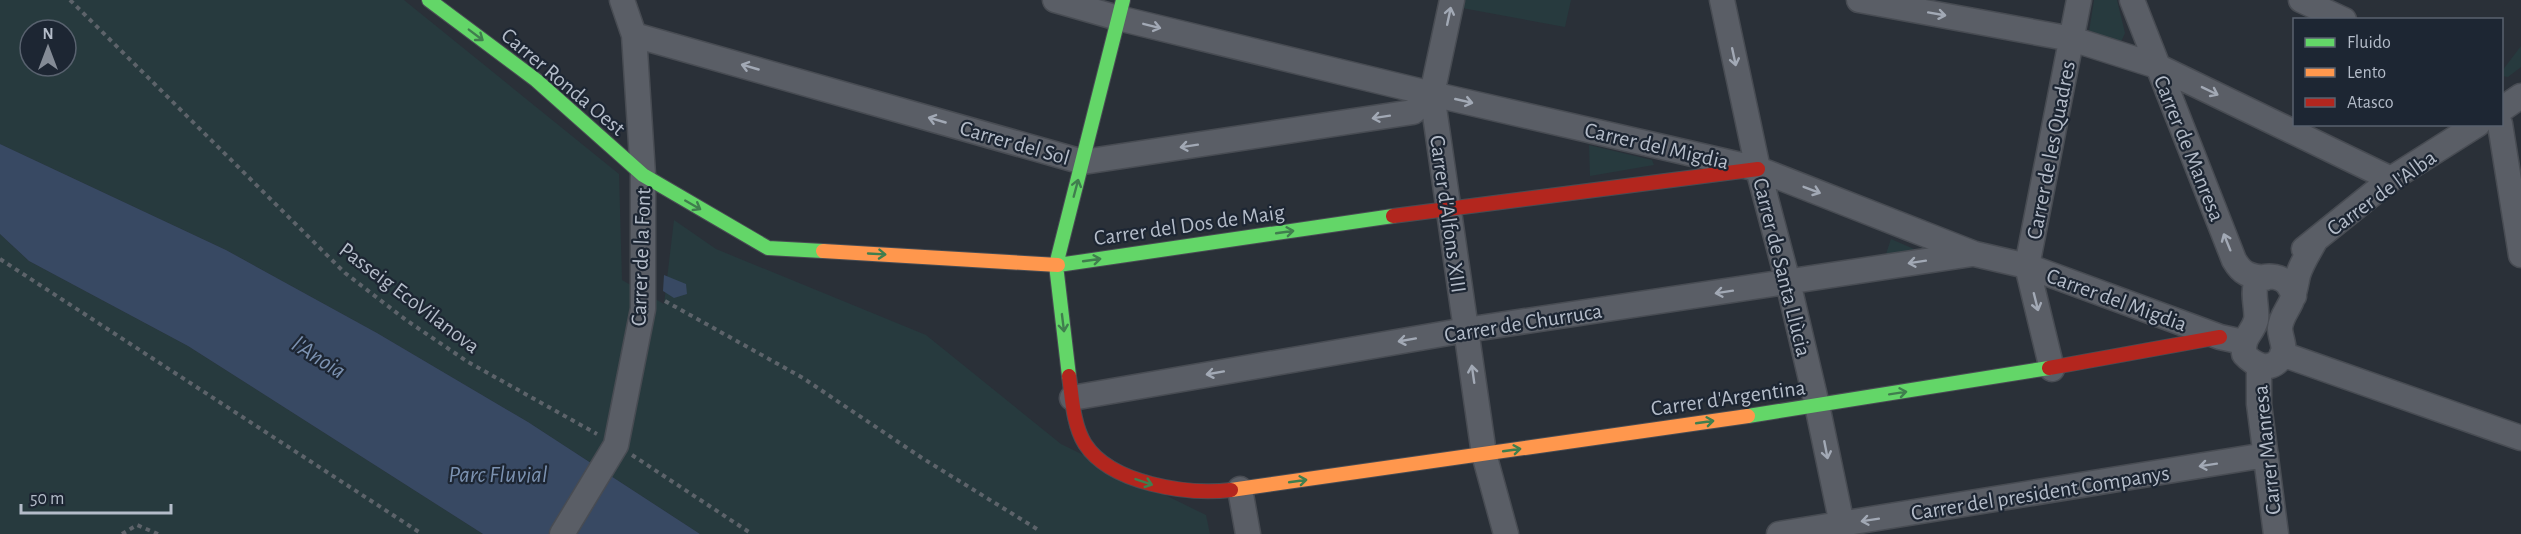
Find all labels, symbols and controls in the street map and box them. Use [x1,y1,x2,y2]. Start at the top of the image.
one-way arrow [1443,7,1455,26]
one-way arrow [1927,9,1946,20]
north arrow [18,18,78,78]
legend [2293,18,2503,126]
one-way arrow [1142,20,1161,32]
street label: Carrer Ronda Oest [497,24,630,140]
text: N [42,26,54,42]
one-way arrow [467,29,483,41]
text: Fluido [2347,34,2391,52]
one-way arrow [1729,47,1740,66]
street label: Carrer de les Quadres [2023,59,2079,241]
one-way arrow [741,61,760,73]
text: Lento [2347,64,2386,82]
street label: Carrer de Manresa [2150,72,2228,225]
one-way arrow [2200,86,2218,98]
text: Atasco [2347,94,2394,112]
one-way arrow [1454,96,1473,107]
one-way arrow [1372,111,1392,122]
one-way arrow [928,114,947,126]
street label: Carrer del Sol [957,117,1072,169]
street label: Carrer del Migdia [1583,119,1731,173]
street label: Carrer d'Alfons XIII [1426,134,1470,294]
one-way arrow [1179,140,1199,151]
street label: Carrer de l'Alba [2323,146,2440,240]
street label: Carrer de Santa Llùcia [1749,176,1815,359]
one-way arrow [1071,179,1083,198]
one-way arrow [1803,185,1821,196]
street label: Carrer de la Font [628,187,654,327]
one-way arrow [684,199,701,211]
street label: Carrer del Dos de Maig [1092,201,1286,249]
one-way arrow [1275,226,1294,237]
one-way arrow [2220,233,2231,251]
street label: Passeig EcoVilanova [335,238,484,358]
one-way arrow [866,249,886,260]
one-way arrow [1082,254,1101,265]
one-way arrow [1907,257,1927,268]
street label: Carrer del Migdia [2044,264,2190,335]
one-way arrow [1715,286,1734,297]
one-way arrow [2030,293,2042,312]
street label: Carrer de Churruca [1443,300,1604,346]
one-way arrow [1058,313,1069,332]
water label: l'Anoia [287,332,350,383]
one-way arrow [1397,335,1417,346]
one-way arrow [1467,365,1478,385]
one-way arrow [1205,368,1225,379]
street label: Carrer d'Argentina [1649,376,1807,420]
street label: Carrer Manresa [2249,384,2285,516]
one-way arrow [1887,387,1907,398]
one-way arrow [1694,416,1714,427]
one-way arrow [1821,440,1832,459]
one-way arrow [1501,444,1521,455]
one-way arrow [2198,459,2218,470]
street label: Carrer del president Companys [1910,462,2171,524]
water label: Parc Fluvial [448,463,548,487]
one-way arrow [1288,475,1307,486]
scale bar [21,477,171,515]
one-way arrow [1134,477,1153,488]
text: 50 m [30,490,64,508]
one-way arrow [1861,515,1881,526]

